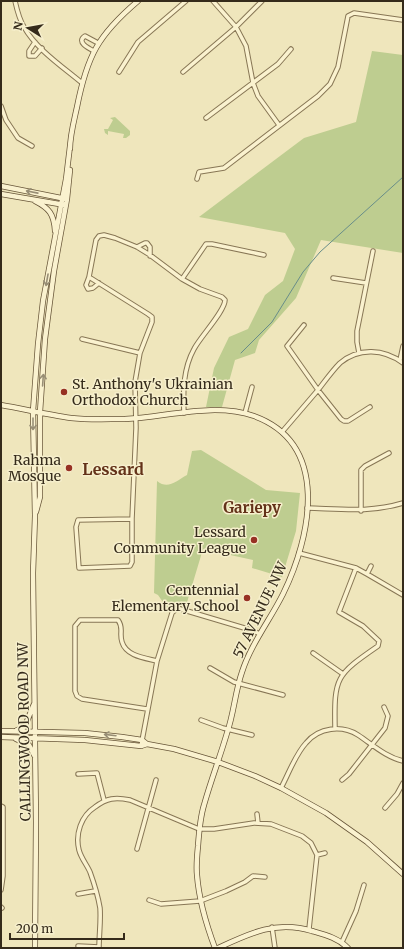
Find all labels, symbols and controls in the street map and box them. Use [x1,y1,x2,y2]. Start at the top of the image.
north arrow [8,8,48,48]
text: N [10,20,26,32]
one-way arrow [26,188,39,196]
one-way arrow [43,273,51,286]
one-way arrow [39,374,46,387]
place label: St. Anthony's Ukrainian Orthodox Church [72,375,233,409]
marker: St. Anthony's Ukrainian Orthodox Church [59,387,69,397]
one-way arrow [29,417,37,430]
place label: Rahma Mosque [8,451,61,485]
district label: Lessard [82,459,144,479]
marker: Rahma Mosque [64,463,74,473]
district label: Gariepy [223,498,281,517]
place label: Lessard Community League [114,523,247,557]
marker: Lessard Community League [249,535,259,545]
street label: 57 AVENUE NW [229,558,292,661]
place label: Centennial Elementary School [112,581,240,615]
marker: Centennial Elementary School [242,593,252,603]
street label: CALLINGWOOD ROAD NW [13,641,35,822]
one-way arrow [104,731,117,739]
scale bar [10,915,124,941]
text: 200 m [16,921,53,936]

